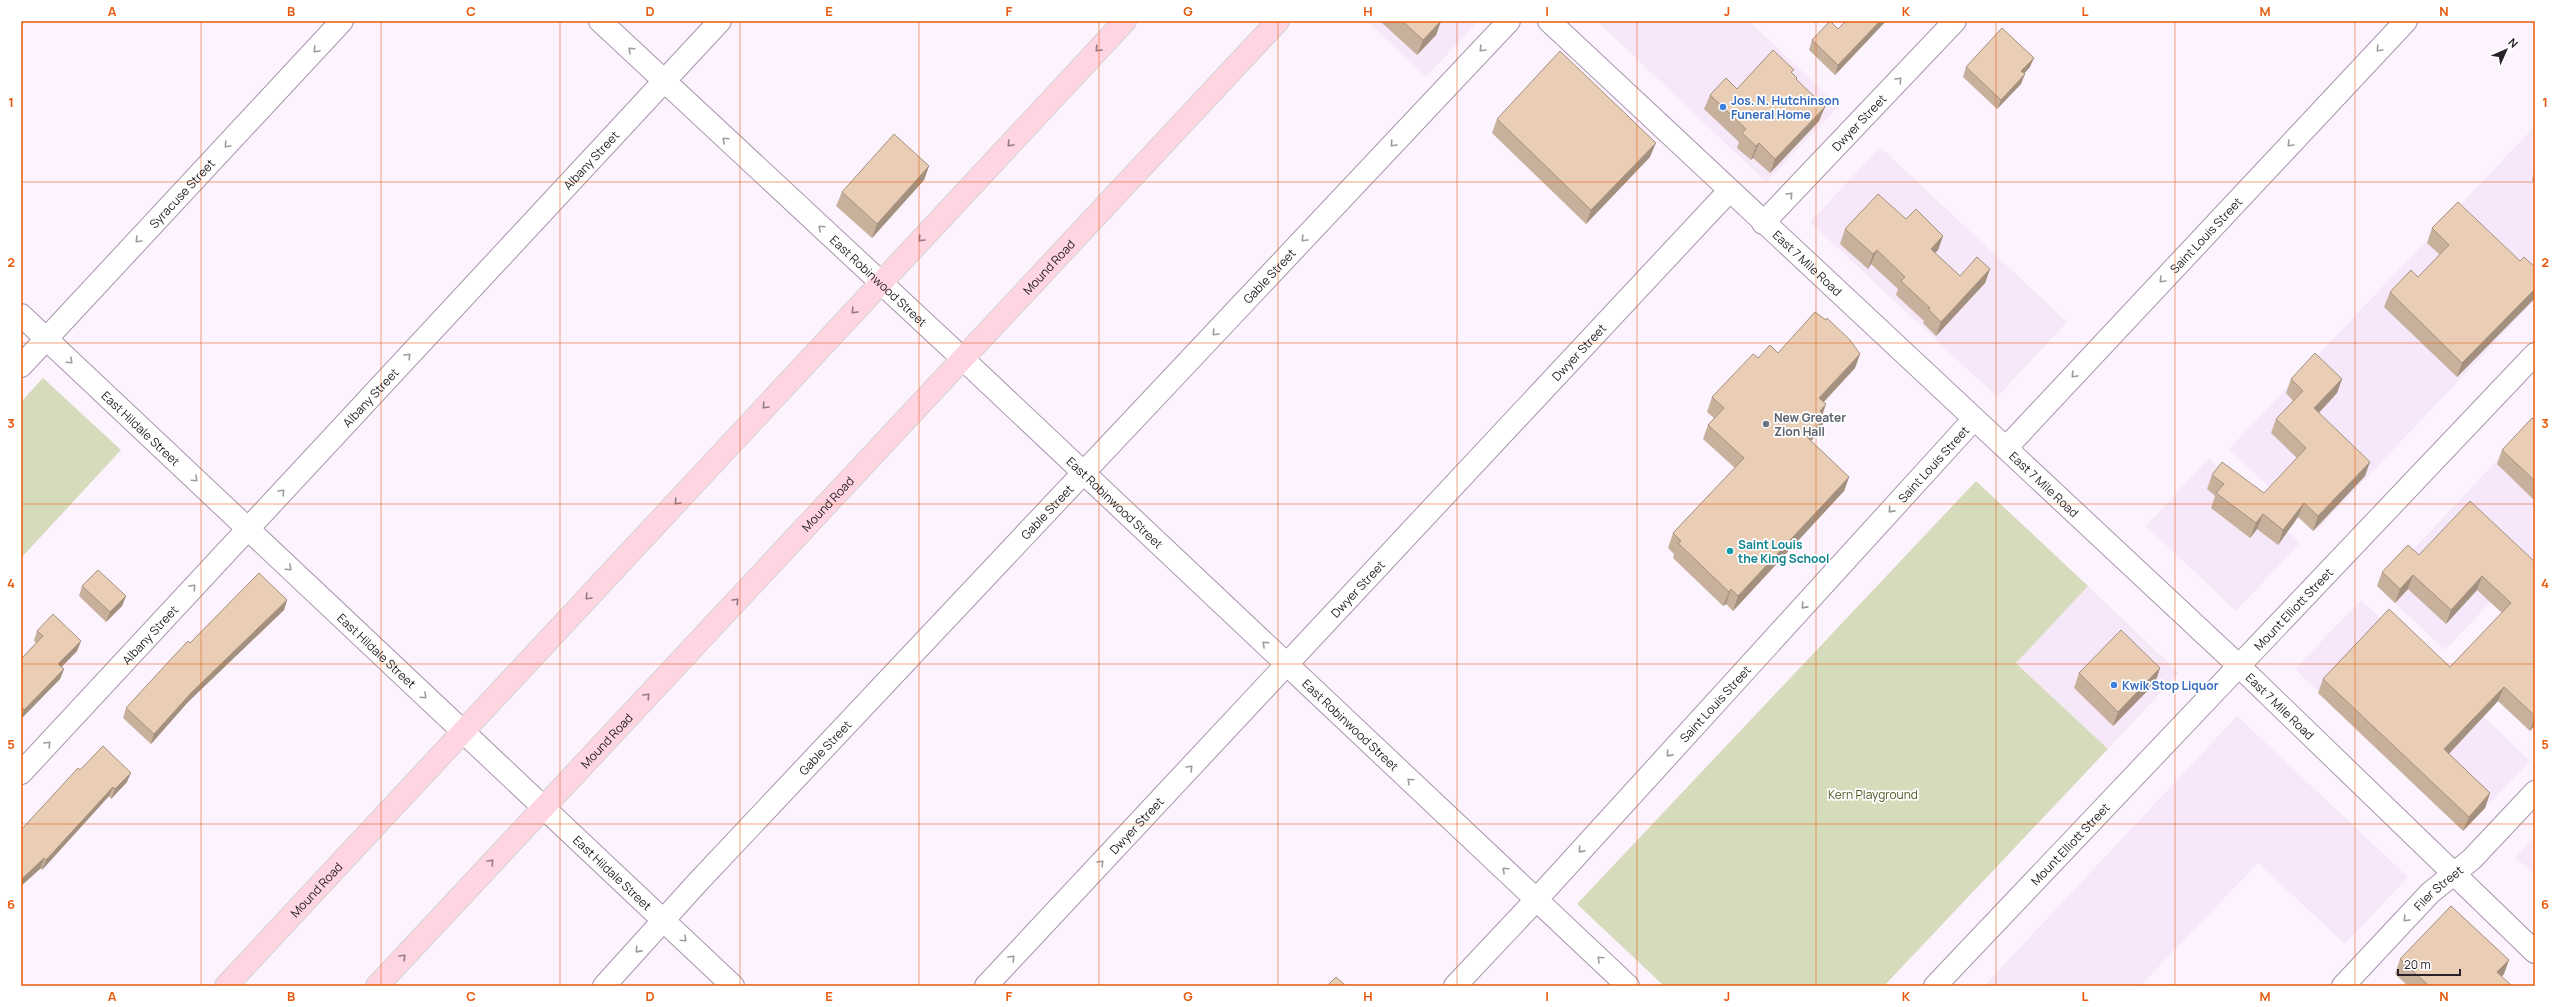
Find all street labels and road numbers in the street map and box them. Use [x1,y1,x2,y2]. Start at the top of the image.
street label: Dwyer Street [1828,90,1890,154]
street label: Albany Street [559,127,623,193]
street label: Syracuse Street [145,155,218,232]
street label: Saint Louis Street [2166,193,2246,277]
street label: East 7 Mile Road [1769,226,1846,299]
street label: East Robinwood Street [827,231,931,330]
street label: Mound Road [1019,236,1078,298]
street label: Gable Street [1239,244,1299,307]
street label: Dwyer Street [1548,319,1610,384]
street label: Albany Street [338,364,402,431]
street label: East Hildale Street [98,387,184,470]
street label: Saint Louis Street [1894,422,1973,506]
street label: East 7 Mile Road [2006,447,2083,521]
street label: East Robinwood Street [1063,453,1167,552]
street label: Mound Road [798,472,857,535]
street label: Gable Street [1017,480,1077,543]
street label: Dwyer Street [1327,556,1388,621]
street label: Mount Elliott Street [2250,564,2336,654]
street label: Albany Street [118,601,182,668]
street label: East Hildale Street [334,609,420,692]
street label: Saint Louis Street [1676,661,1755,746]
street label: East 7 Mile Road [2242,669,2318,743]
street label: East Robinwood Street [1299,675,1403,774]
street label: Mound Road [576,709,636,772]
street label: Gable Street [795,716,855,779]
street label: Dwyer Street [1105,793,1167,857]
street label: Mount Elliott Street [2027,799,2113,889]
street label: East Hildale Street [570,831,656,914]
street label: Mound Road [286,858,346,921]
street label: Filer Street [2410,861,2467,914]

